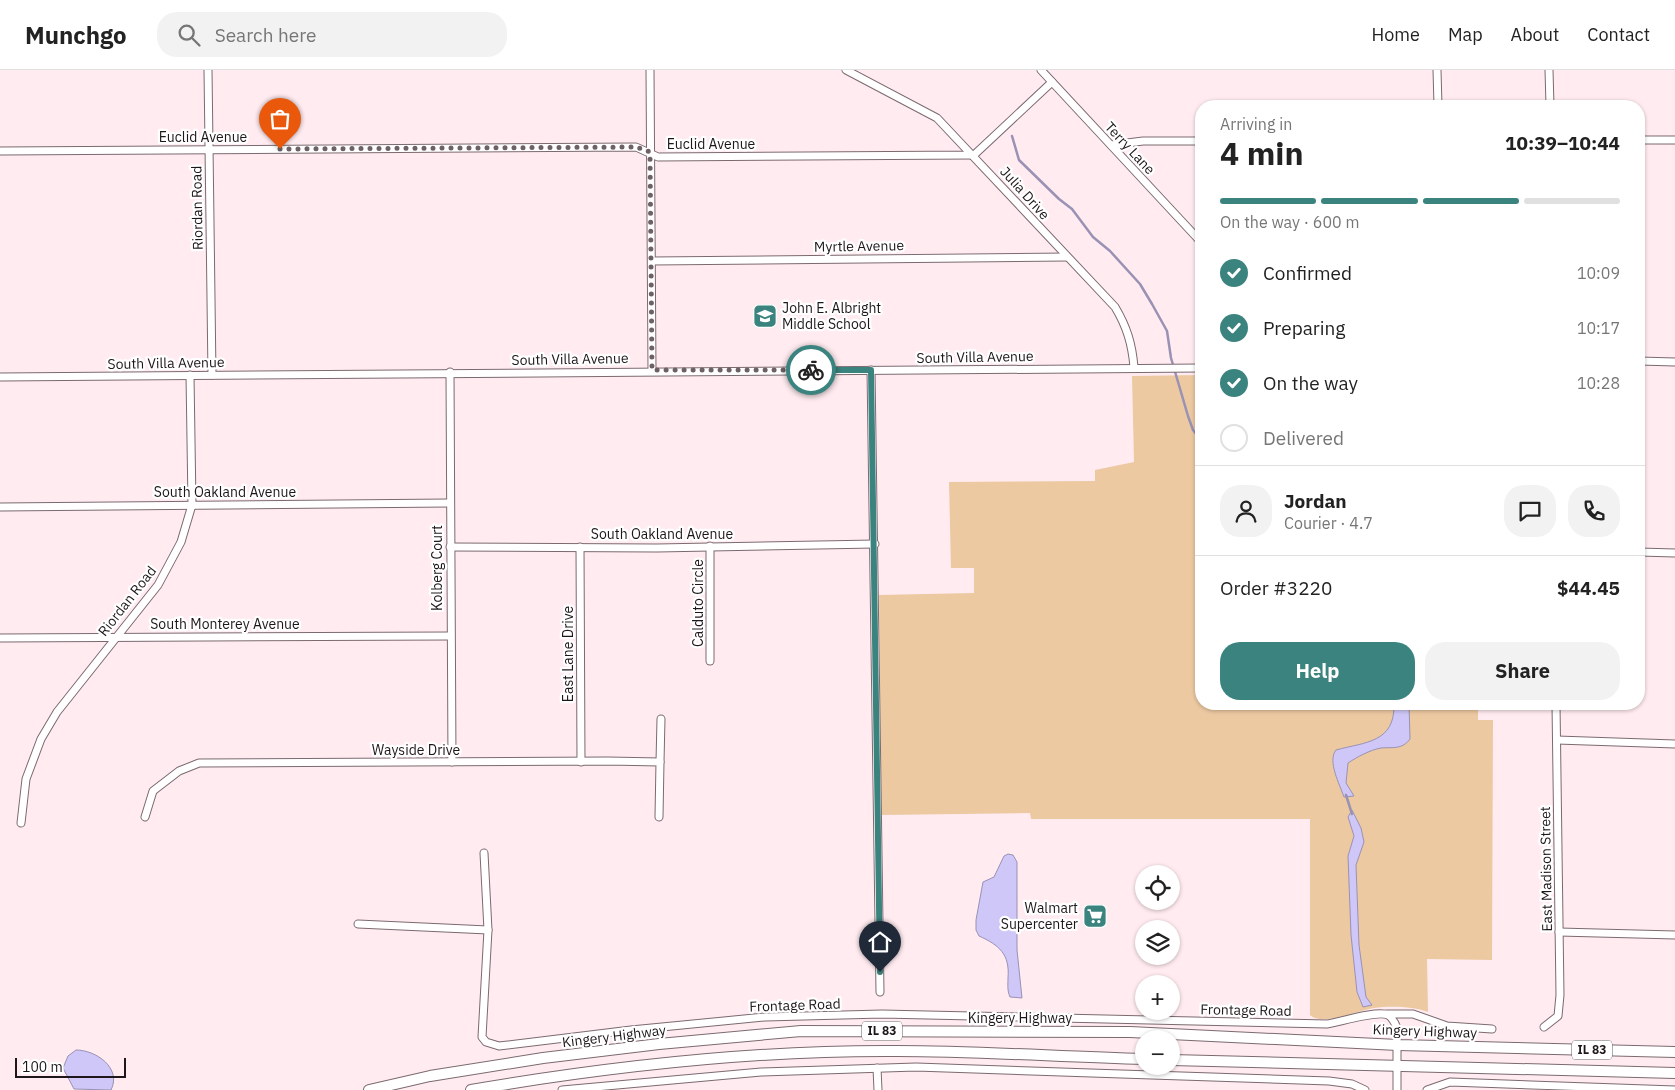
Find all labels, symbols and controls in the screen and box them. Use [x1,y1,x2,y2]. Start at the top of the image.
search box [157,12,507,57]
text: Munchgo [25,19,127,51]
icon: search [175,21,203,49]
text: Search here [215,23,316,47]
text: Home [1372,23,1420,46]
text: Map [1448,23,1483,46]
text: About [1511,23,1559,46]
text: Contact [1587,23,1650,46]
pin [259,98,301,149]
icon: bag [266,105,294,133]
text: Arriving in [1220,114,1292,134]
street label: Terry Lane [1101,118,1159,178]
street label: Euclid Avenue [159,128,248,146]
text: 10:39–10:44 [1505,131,1620,155]
text: 4 min [1220,132,1304,174]
street label: Euclid Avenue [667,135,756,153]
street label: Julia Drive [996,163,1054,224]
street label: Riordan Road [187,166,207,250]
text: On the way · 600 m [1220,212,1359,232]
street label: Myrtle Avenue [814,236,904,256]
icon: check [1220,259,1248,287]
text: Confirmed [1263,261,1352,285]
text: 10:09 [1577,263,1620,283]
place label: John E. Albright Middle School [782,299,881,333]
school or university icon: John E. Albright Middle School [752,303,778,329]
icon: check [1220,314,1248,342]
text: Preparing [1263,316,1345,340]
text: 10:17 [1577,318,1620,338]
courier [786,345,836,395]
street label: South Villa Avenue [916,347,1034,367]
street label: South Villa Avenue [511,349,629,369]
street label: South Villa Avenue [107,353,225,373]
icon: bike [797,356,825,384]
icon: check [1220,369,1248,397]
text: On the way [1263,371,1358,395]
text: 10:28 [1577,373,1620,393]
text: Delivered [1263,426,1344,450]
street label: South Oakland Avenue [154,483,296,501]
button: person [1220,485,1272,537]
button: chat [1504,485,1556,537]
button: phone [1568,485,1620,537]
text: Jordan [1284,489,1347,513]
text: Courier · 4.7 [1284,513,1373,533]
street label: Kolberg Court [428,525,446,611]
street label: South Oakland Avenue [591,525,733,543]
street label: Calduto Circle [689,559,707,647]
street label: Riordan Road [94,562,160,640]
text: Order #3220 [1220,576,1332,600]
text: $44.45 [1557,576,1620,600]
street label: East Lane Drive [559,605,577,702]
street label: South Monterey Avenue [150,615,300,633]
button: Help [1220,642,1415,700]
button: Share [1425,642,1620,700]
street label: Wayside Drive [372,741,461,759]
street label: East Madison Street [1536,806,1556,932]
map controls [1135,865,1180,1075]
button: locate [1135,865,1180,910]
place label: Walmart Supercenter [1001,899,1078,933]
supermarket icon: Walmart Supercenter [1082,903,1108,929]
button: layers [1135,920,1180,965]
pin [859,921,901,972]
icon: home [866,928,894,956]
button: + [1135,975,1180,1020]
street label: Frontage Road [749,994,841,1016]
street label: Frontage Road [1200,1000,1292,1020]
street label: Kingery Highway [968,1009,1072,1027]
street label: Kingery Highway [1372,1020,1478,1042]
street label: Kingery Highway [561,1021,667,1051]
road number: IL 83 [862,1021,902,1040]
button: − [1135,1030,1180,1075]
road number: IL 83 [1572,1040,1612,1060]
scale bar [15,1055,126,1078]
text: 100 m [22,1058,63,1076]

